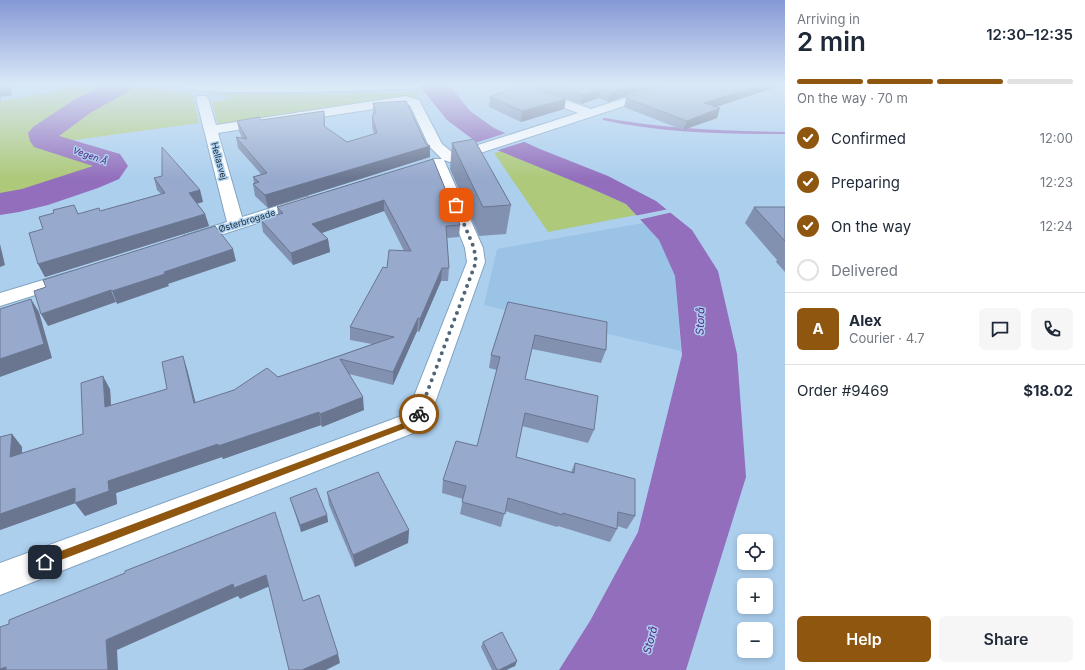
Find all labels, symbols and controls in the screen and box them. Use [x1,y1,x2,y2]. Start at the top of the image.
text: Arriving in [797,11,860,27]
text: 12:30–12:35 [986,25,1073,44]
text: 2 min [797,26,866,57]
text: On the way · 70 m [797,90,908,106]
icon: check [797,127,819,149]
text: Confirmed [831,129,906,148]
text: 12:00 [1040,130,1073,146]
street label: Hellasvej [209,141,230,181]
water label: Vegen Å [72,143,109,167]
icon: check [797,171,819,193]
text: Preparing [831,173,900,192]
text: 12:23 [1040,174,1073,190]
pin [439,188,473,222]
icon: bag [445,194,467,216]
street label: Østerbrogade [217,207,277,234]
icon: check [797,215,819,237]
text: On the way [831,217,911,236]
text: 12:24 [1040,218,1073,234]
text: Delivered [831,261,898,280]
water label: Storå [693,306,707,335]
button: chat [979,308,1021,350]
button: phone [1031,308,1073,350]
text: Alex [849,311,882,330]
text: A [812,319,824,338]
text: Courier · 4.7 [849,330,925,346]
text: Order #9469 [797,381,889,400]
text: $18.02 [1023,381,1073,400]
courier [399,394,439,434]
icon: bike [408,403,430,425]
map controls [737,534,773,658]
button: locate [737,534,773,570]
pin [28,545,62,579]
icon: home [34,551,56,573]
button: + [737,578,773,614]
button: Help [797,616,931,662]
button: Share [939,616,1073,662]
button: − [737,622,773,658]
water label: Storå [640,624,660,655]

